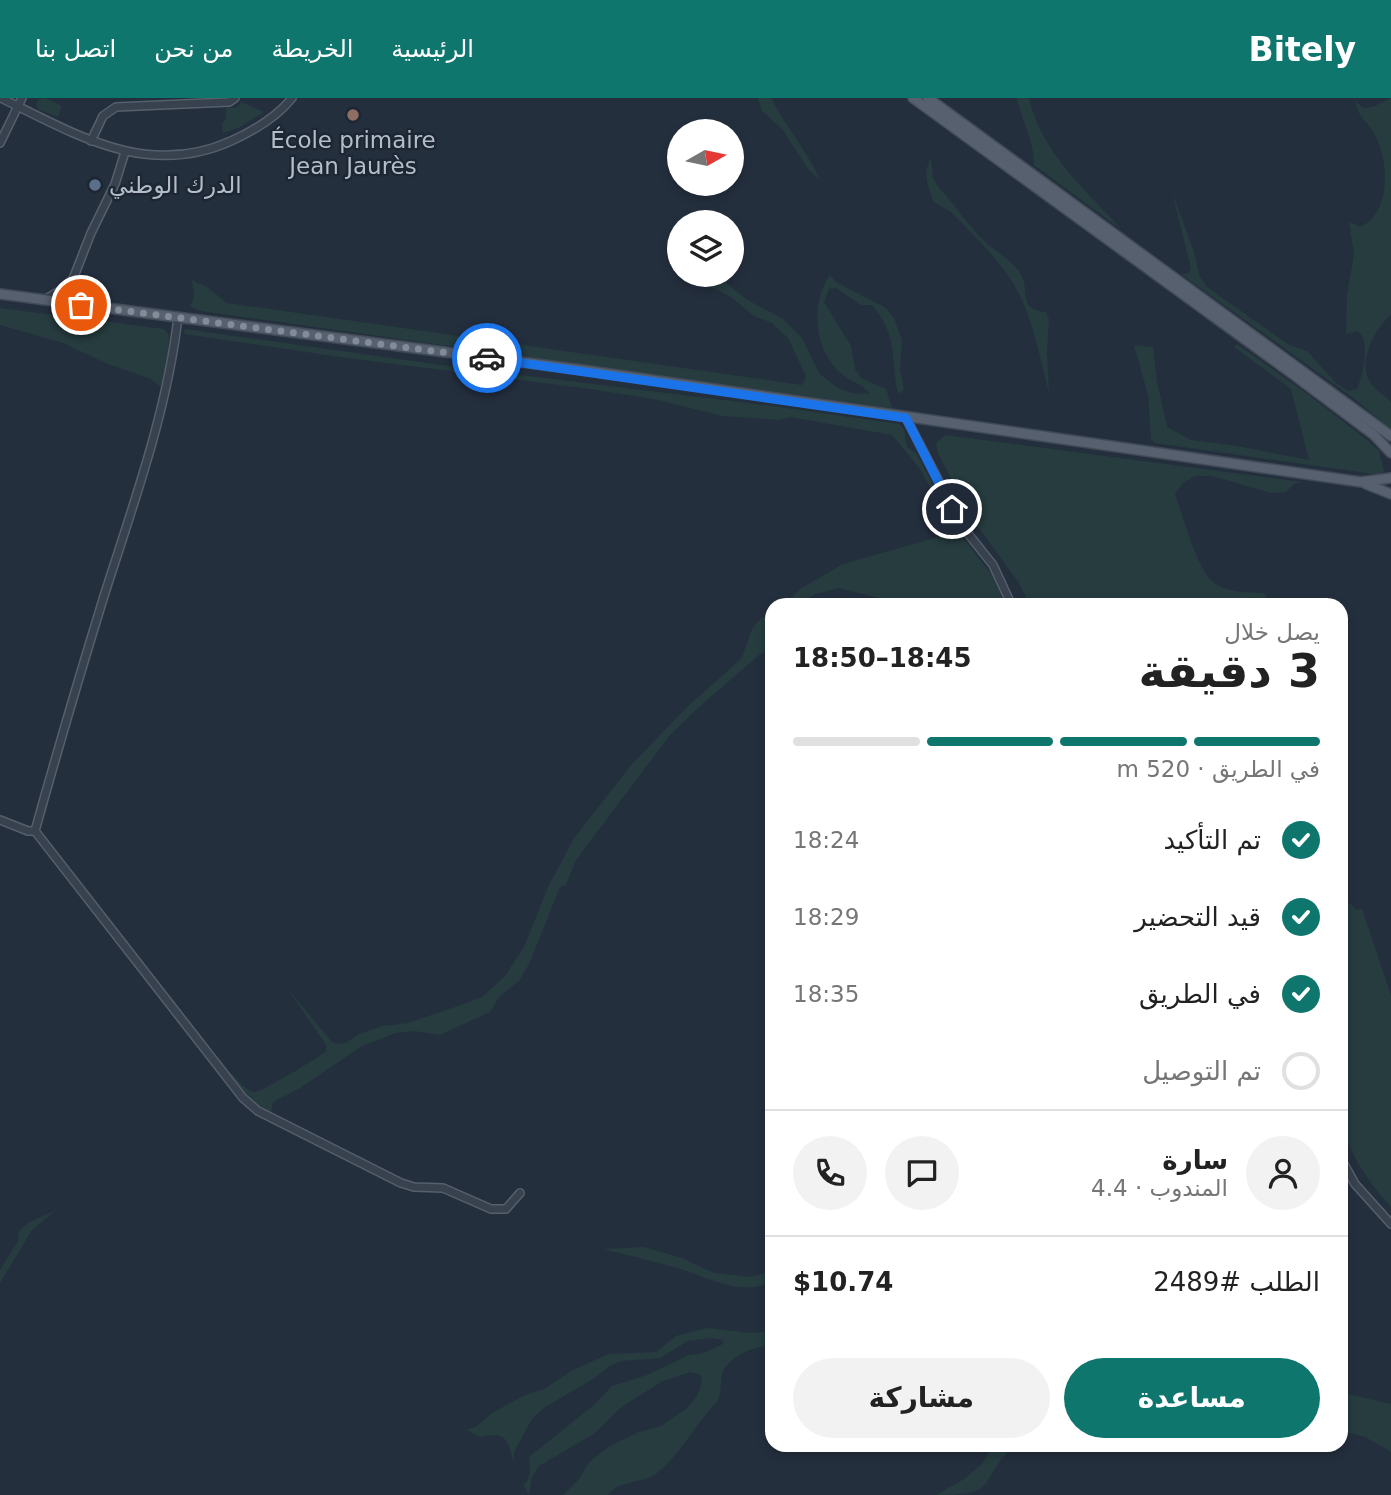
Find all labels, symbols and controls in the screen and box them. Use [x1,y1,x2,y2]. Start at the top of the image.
text: Bitely [1249,30,1356,69]
text: اتصل بنا [35,35,116,63]
text: من نحن [154,35,233,63]
text: الخريطة [271,35,353,63]
text: الرئيسية [391,35,474,63]
marker: École primaire Jean Jaurès [345,107,361,123]
north arrow [667,119,744,196]
map controls [667,119,744,287]
place label: École primaire Jean Jaurès [270,126,436,179]
place label: الدرك الوطني [109,172,242,199]
marker: الدرك الوطني [87,177,103,193]
button: layers [667,210,744,287]
pin [51,275,111,335]
icon: bag [62,286,100,324]
courier [452,323,522,393]
icon: car [468,339,506,377]
pin [922,479,982,539]
icon: home [933,490,971,528]
text: يصل خلال [1224,619,1320,645]
text: 18:45–18:50 [793,643,972,673]
text: 3 دقيقة [1138,644,1320,698]
text: في الطريق · 520 m [1116,756,1320,782]
icon: check [1282,821,1320,859]
text: تم التأكيد [1163,825,1261,855]
text: 18:24 [793,827,859,853]
icon: check [1282,898,1320,936]
text: قيد التحضير [1134,902,1261,932]
text: 18:29 [793,904,859,930]
icon: check [1282,975,1320,1013]
text: في الطريق [1139,979,1261,1009]
text: 18:35 [793,981,859,1007]
text: تم التوصيل [1142,1056,1261,1086]
button: phone [793,1136,867,1210]
button: chat [885,1136,959,1210]
button: person [1246,1136,1320,1210]
text: سارة [1162,1145,1228,1175]
text: المندوب · 4.4 [1091,1175,1228,1201]
text: $10.74 [793,1267,893,1297]
text: الطلب #2489 [1153,1267,1320,1297]
button: مشاركة [793,1358,1050,1438]
button: مساعدة [1064,1358,1320,1438]

